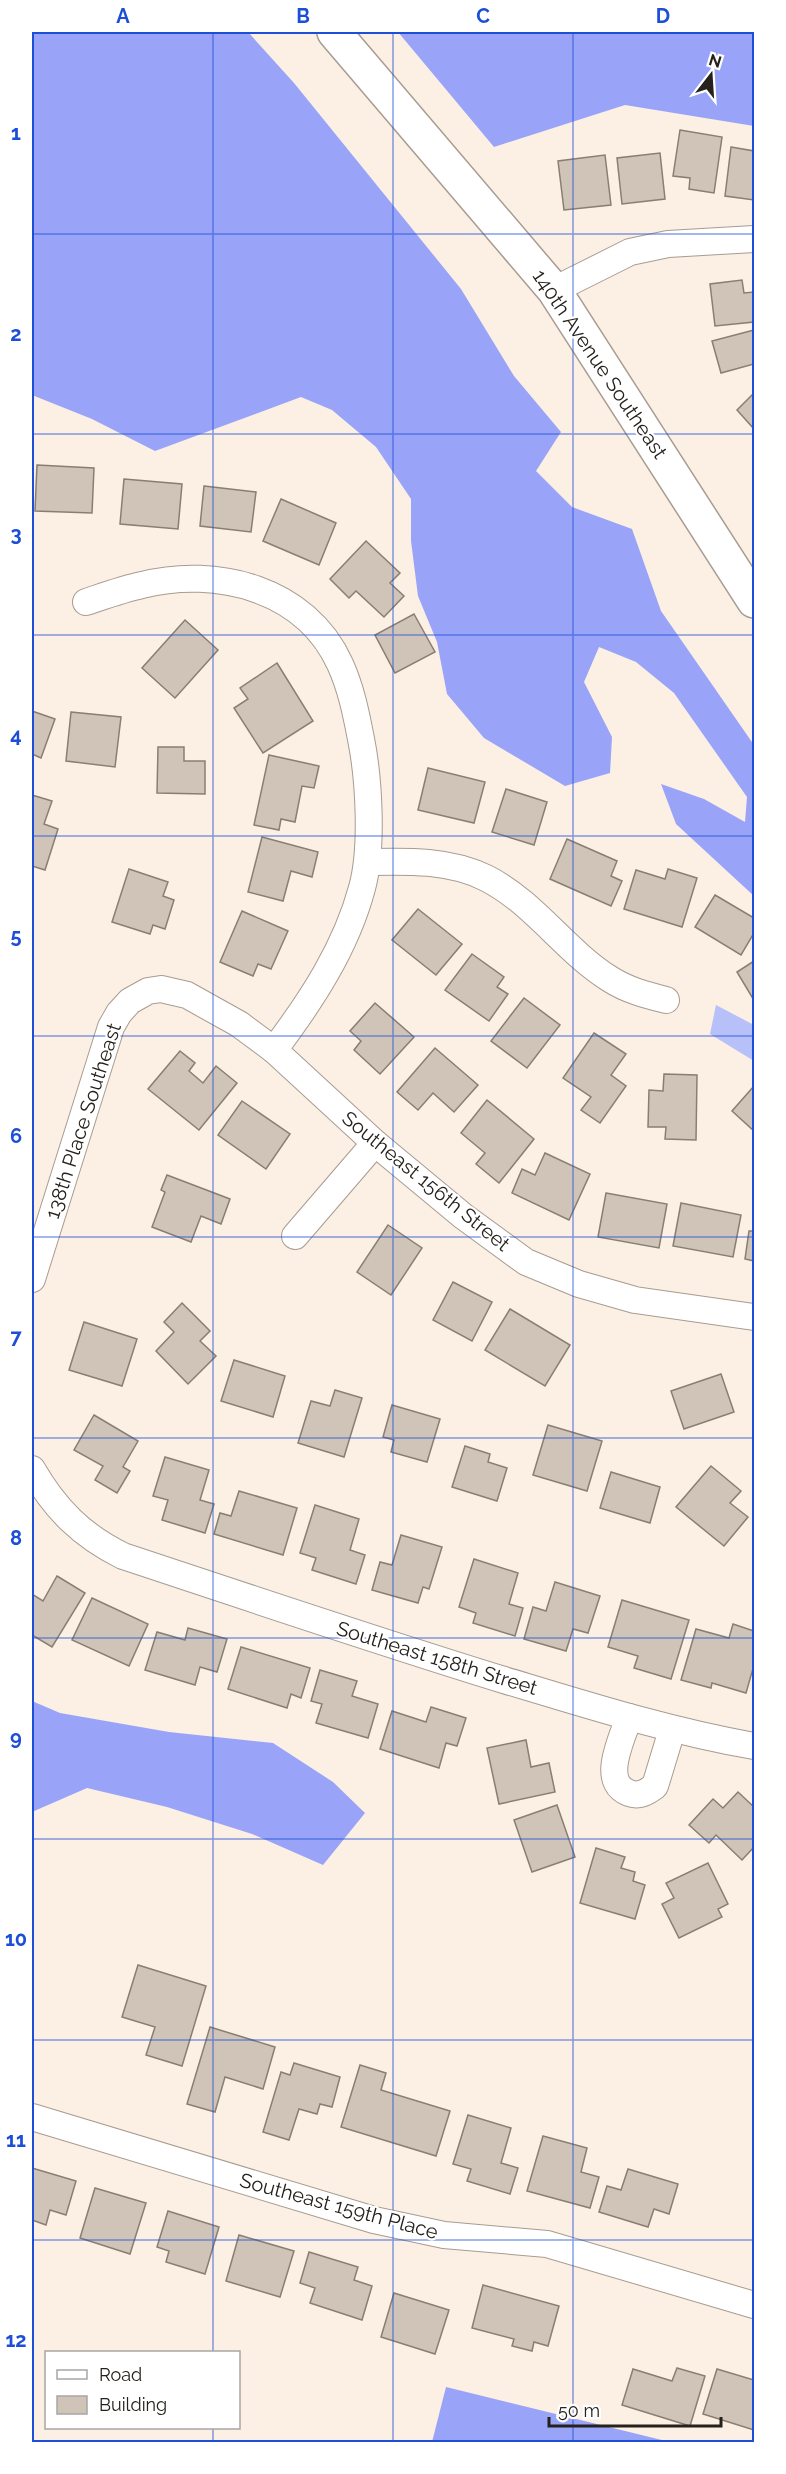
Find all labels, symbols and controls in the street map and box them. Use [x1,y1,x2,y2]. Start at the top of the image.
text: A [116,4,130,28]
text: B [296,4,310,28]
text: C [476,4,490,28]
text: D [656,4,670,28]
north arrow [681,45,741,105]
text: N [707,50,724,72]
text: 1 [11,121,21,145]
street label: 140th Avenue Southeast [528,265,672,463]
text: 2 [10,322,22,346]
text: 3 [10,522,22,546]
text: 4 [10,723,22,747]
text: 5 [10,924,22,948]
street label: 138th Place Southeast [40,1020,126,1222]
street label: Southeast 156th Street [337,1106,515,1256]
text: 6 [10,1124,22,1148]
text: 7 [10,1325,22,1349]
text: 8 [10,1526,22,1550]
street label: Southeast 158th Street [334,1616,541,1700]
text: 9 [10,1726,22,1750]
text: 10 [5,1927,27,1951]
text: 11 [6,2128,26,2152]
street label: Southeast 159th Place [237,2168,441,2244]
text: 12 [5,2328,27,2352]
legend [45,2351,240,2429]
text: Road [99,2364,142,2385]
scale bar [549,2390,722,2428]
text: Building [99,2394,167,2415]
text: 50 m [558,2400,600,2421]

